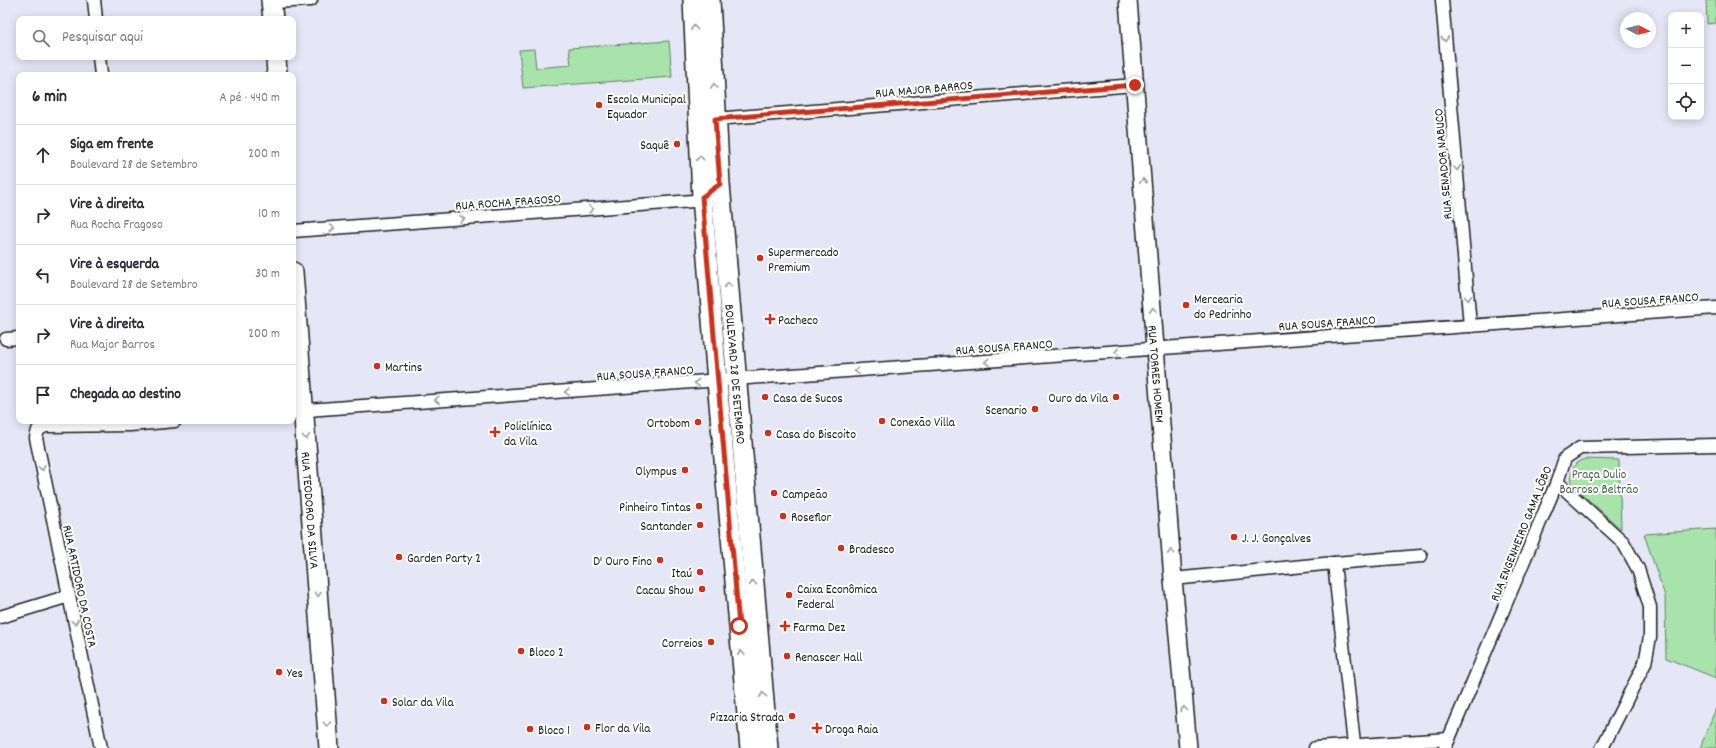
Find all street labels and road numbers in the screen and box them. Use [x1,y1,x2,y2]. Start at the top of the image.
street label: RUA MAJOR BARROS [875,77,974,104]
street label: RUA SENADOR NABUCO [1430,108,1459,220]
street label: RUA ROCHA FRAGOSO [455,190,562,217]
street label: RUA SOUSA FRANCO [1601,289,1699,314]
street label: BOULEVARD 28 DE SETEMBRO [718,303,749,445]
street label: RUA SOUSA FRANCO [1278,312,1376,337]
street label: RUA TORRES HOMEM [1141,324,1168,424]
street label: RUA SOUSA FRANCO [955,336,1053,361]
street label: RUA SOUSA FRANCO [596,362,694,387]
street label: RUA TEODORO DA SILVA [295,451,322,570]
street label: RUA ENGENHEIRO GAMA LÔBO [1486,463,1558,605]
street label: RUA ARTIDORO DA COSTA [56,523,101,650]

